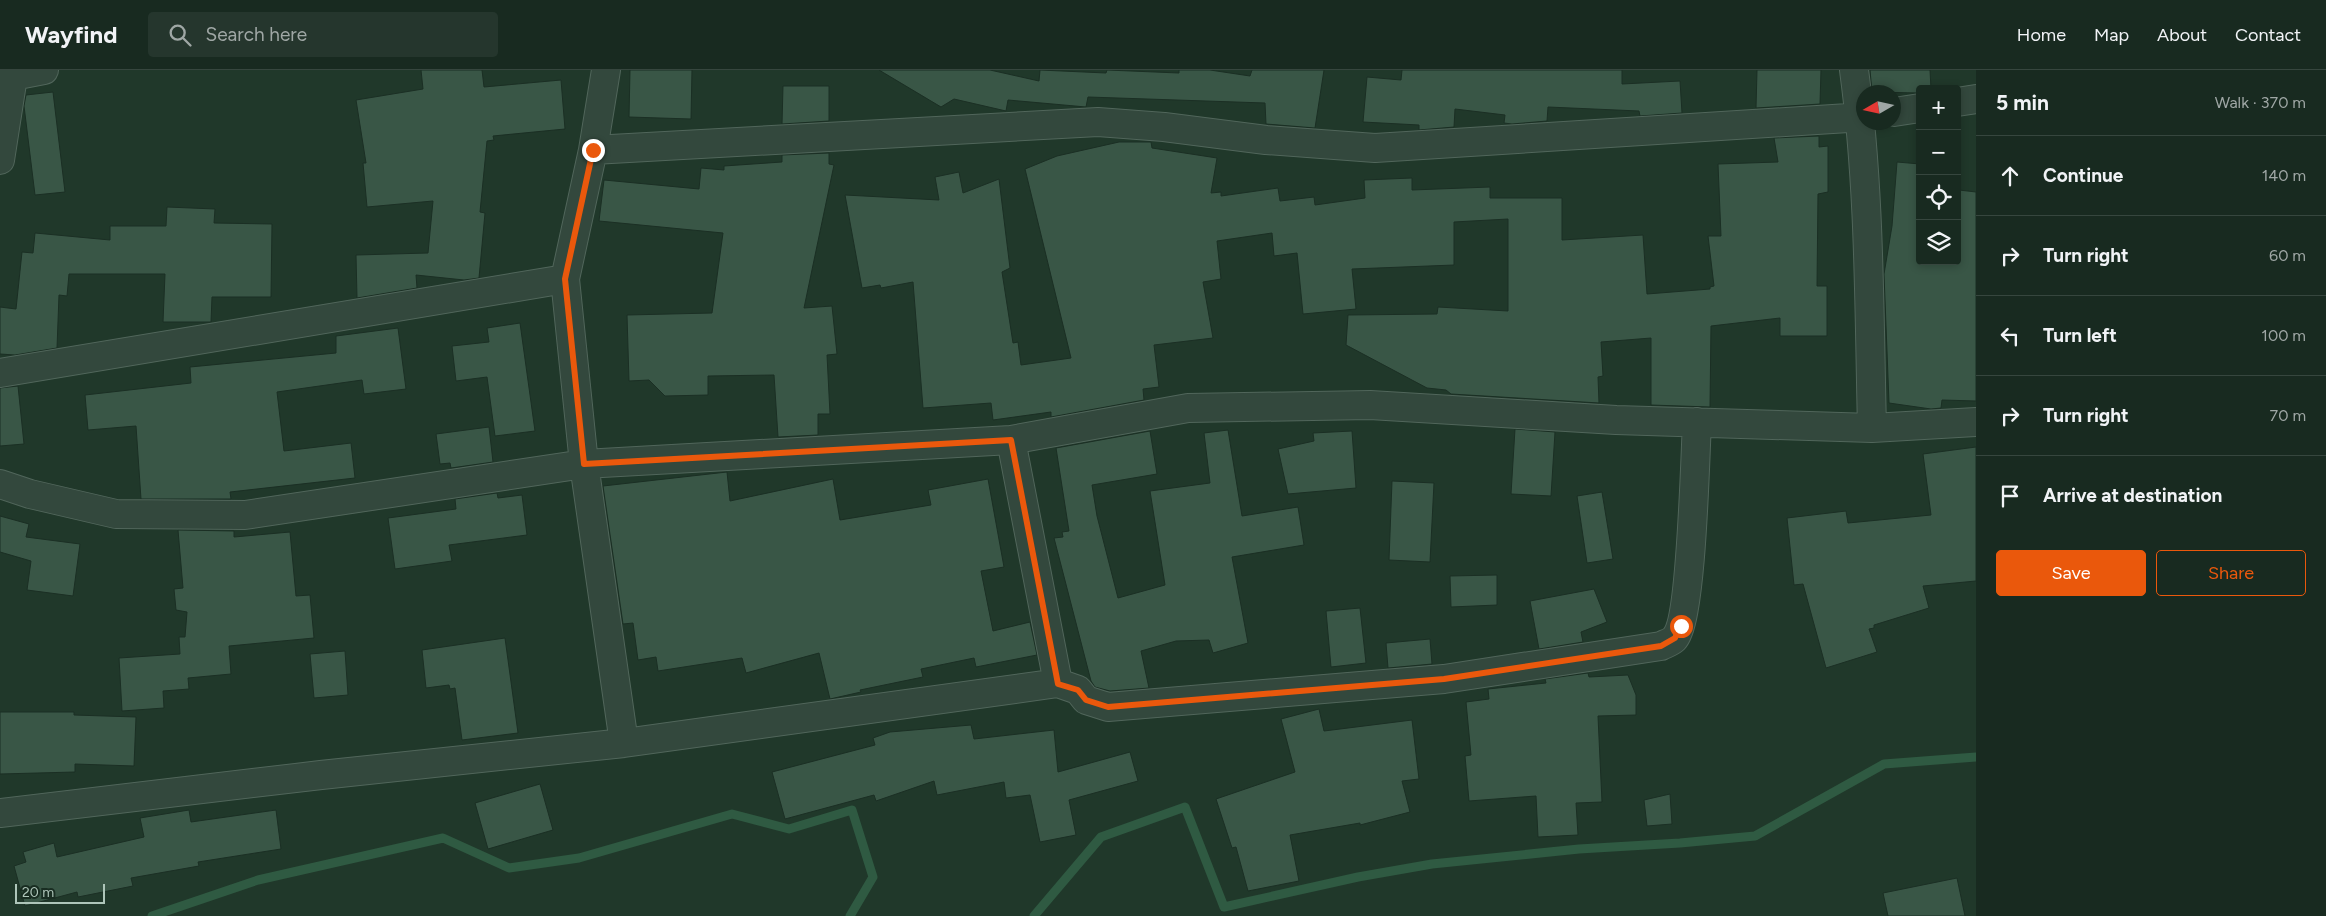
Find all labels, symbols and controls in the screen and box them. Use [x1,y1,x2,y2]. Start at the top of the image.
search box [148,12,498,57]
text: Wayfind [25,20,118,49]
icon: search [166,21,194,49]
text: Search here [206,23,307,46]
text: Home [2017,24,2066,46]
text: Map [2094,24,2129,46]
text: About [2157,24,2207,46]
text: Contact [2235,24,2301,46]
north arrow [1856,85,1901,130]
map controls [1916,85,1961,265]
button: + [1916,85,1961,130]
text: 5 min [1996,90,2049,115]
text: Walk · 370 m [2215,93,2306,112]
button: − [1916,130,1961,175]
route end [582,139,605,162]
icon: ahead [1996,162,2024,190]
text: Continue [2043,164,2123,187]
text: 140 m [2262,166,2306,185]
button: locate [1916,175,1961,220]
button: layers [1916,220,1961,265]
icon: right [1996,242,2024,270]
text: Turn right [2043,244,2129,267]
text: 60 m [2269,246,2306,265]
icon: left [1996,322,2024,350]
text: Turn left [2043,324,2117,347]
text: 100 m [2261,326,2306,345]
icon: right [1996,402,2024,430]
text: Turn right [2043,404,2129,427]
text: 70 m [2270,406,2306,425]
icon: arrive [1996,482,2024,510]
text: Arrive at destination [2043,484,2222,507]
button: Save [1996,550,2146,596]
button: Share [2156,550,2306,596]
route start [1670,615,1693,638]
scale bar [15,881,105,904]
text: 20 m [22,884,54,901]

